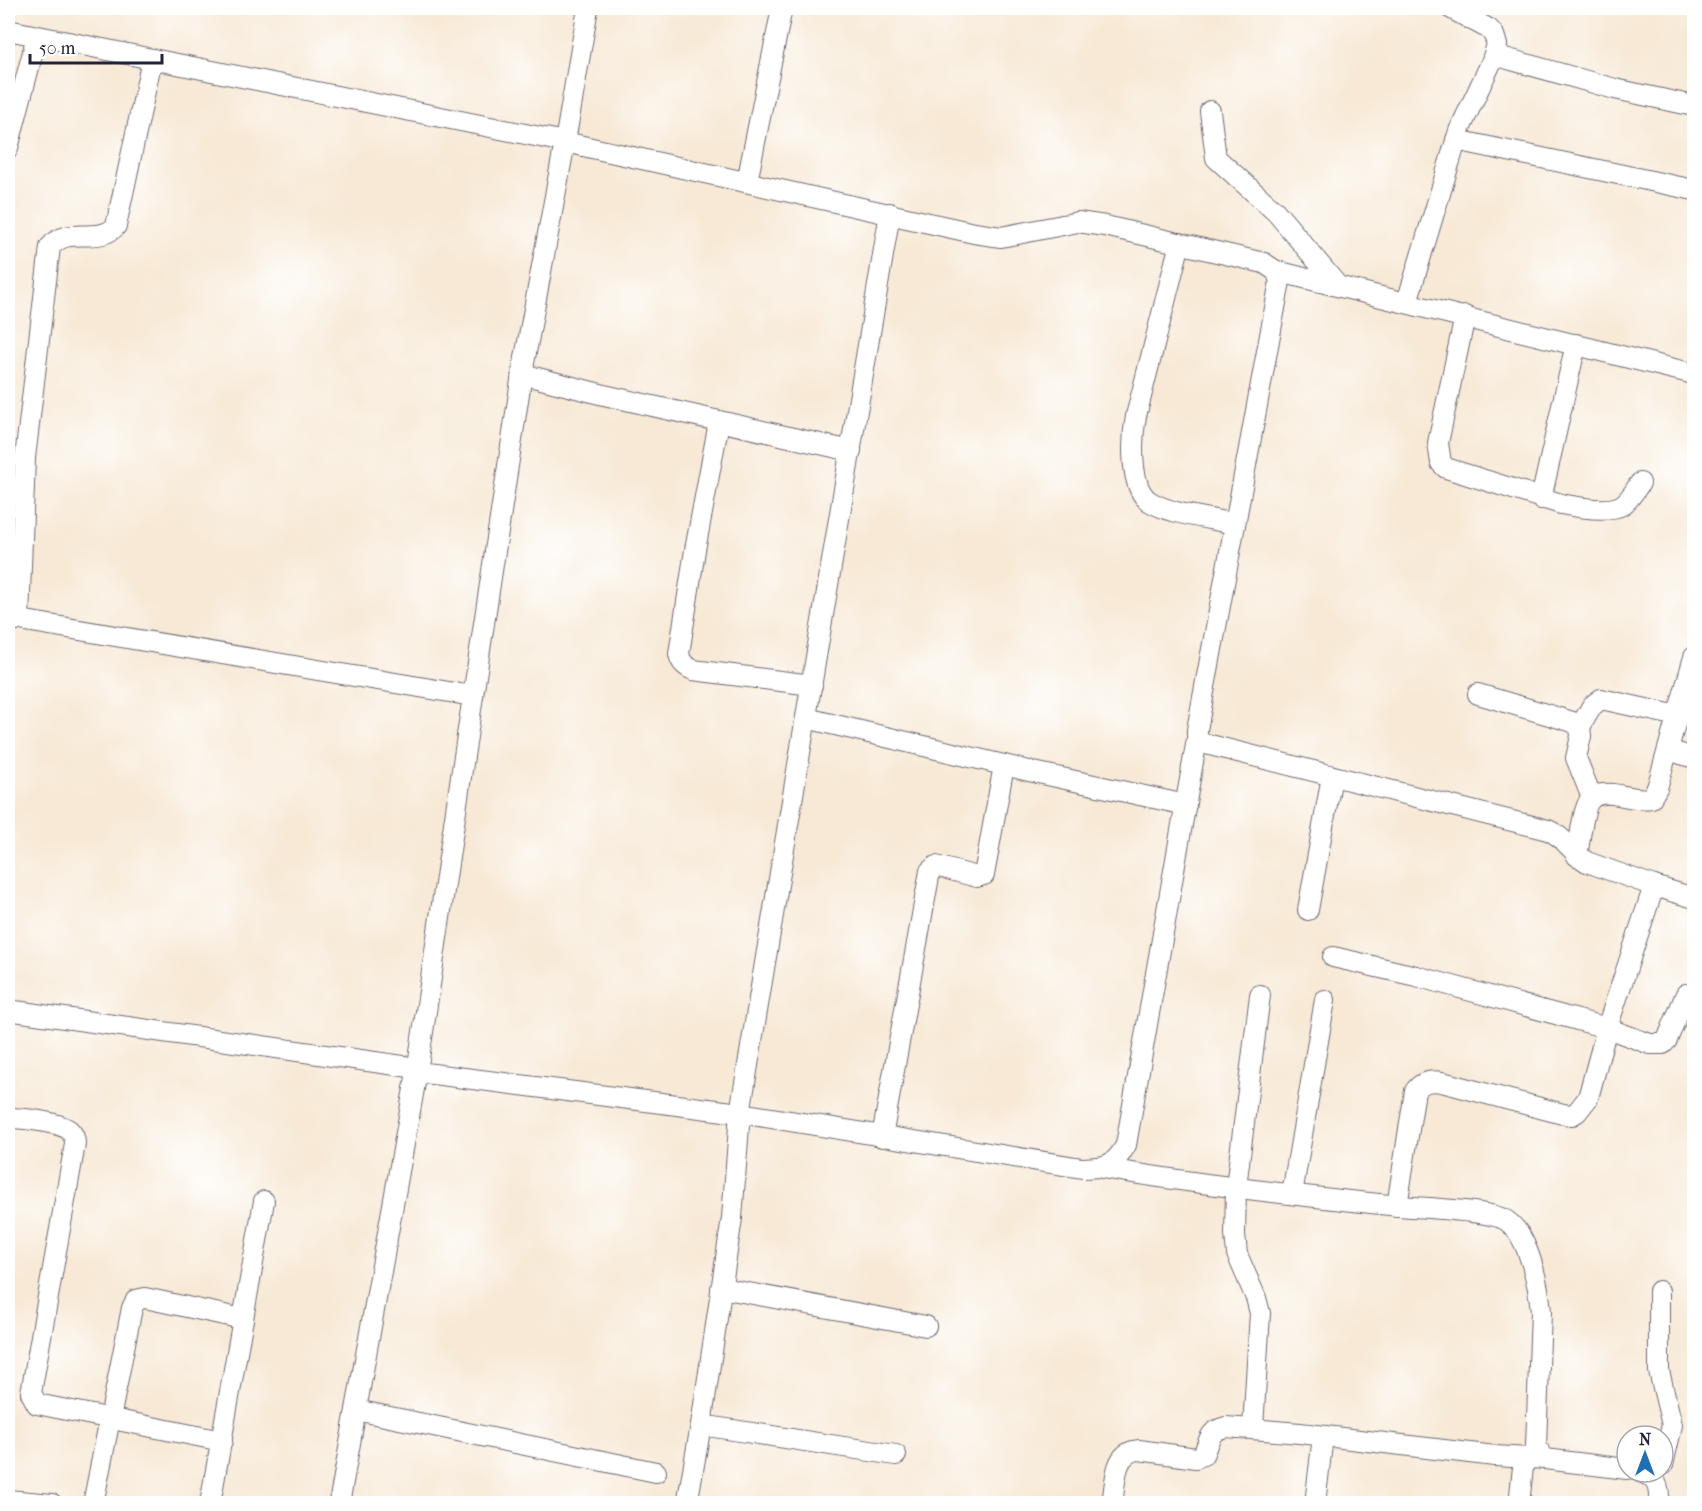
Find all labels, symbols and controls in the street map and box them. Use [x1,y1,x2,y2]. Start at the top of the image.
scale bar [30,27,162,65]
text: 50 m [39,38,76,59]
north arrow [1615,1424,1675,1484]
text: N [1639,1430,1652,1449]

